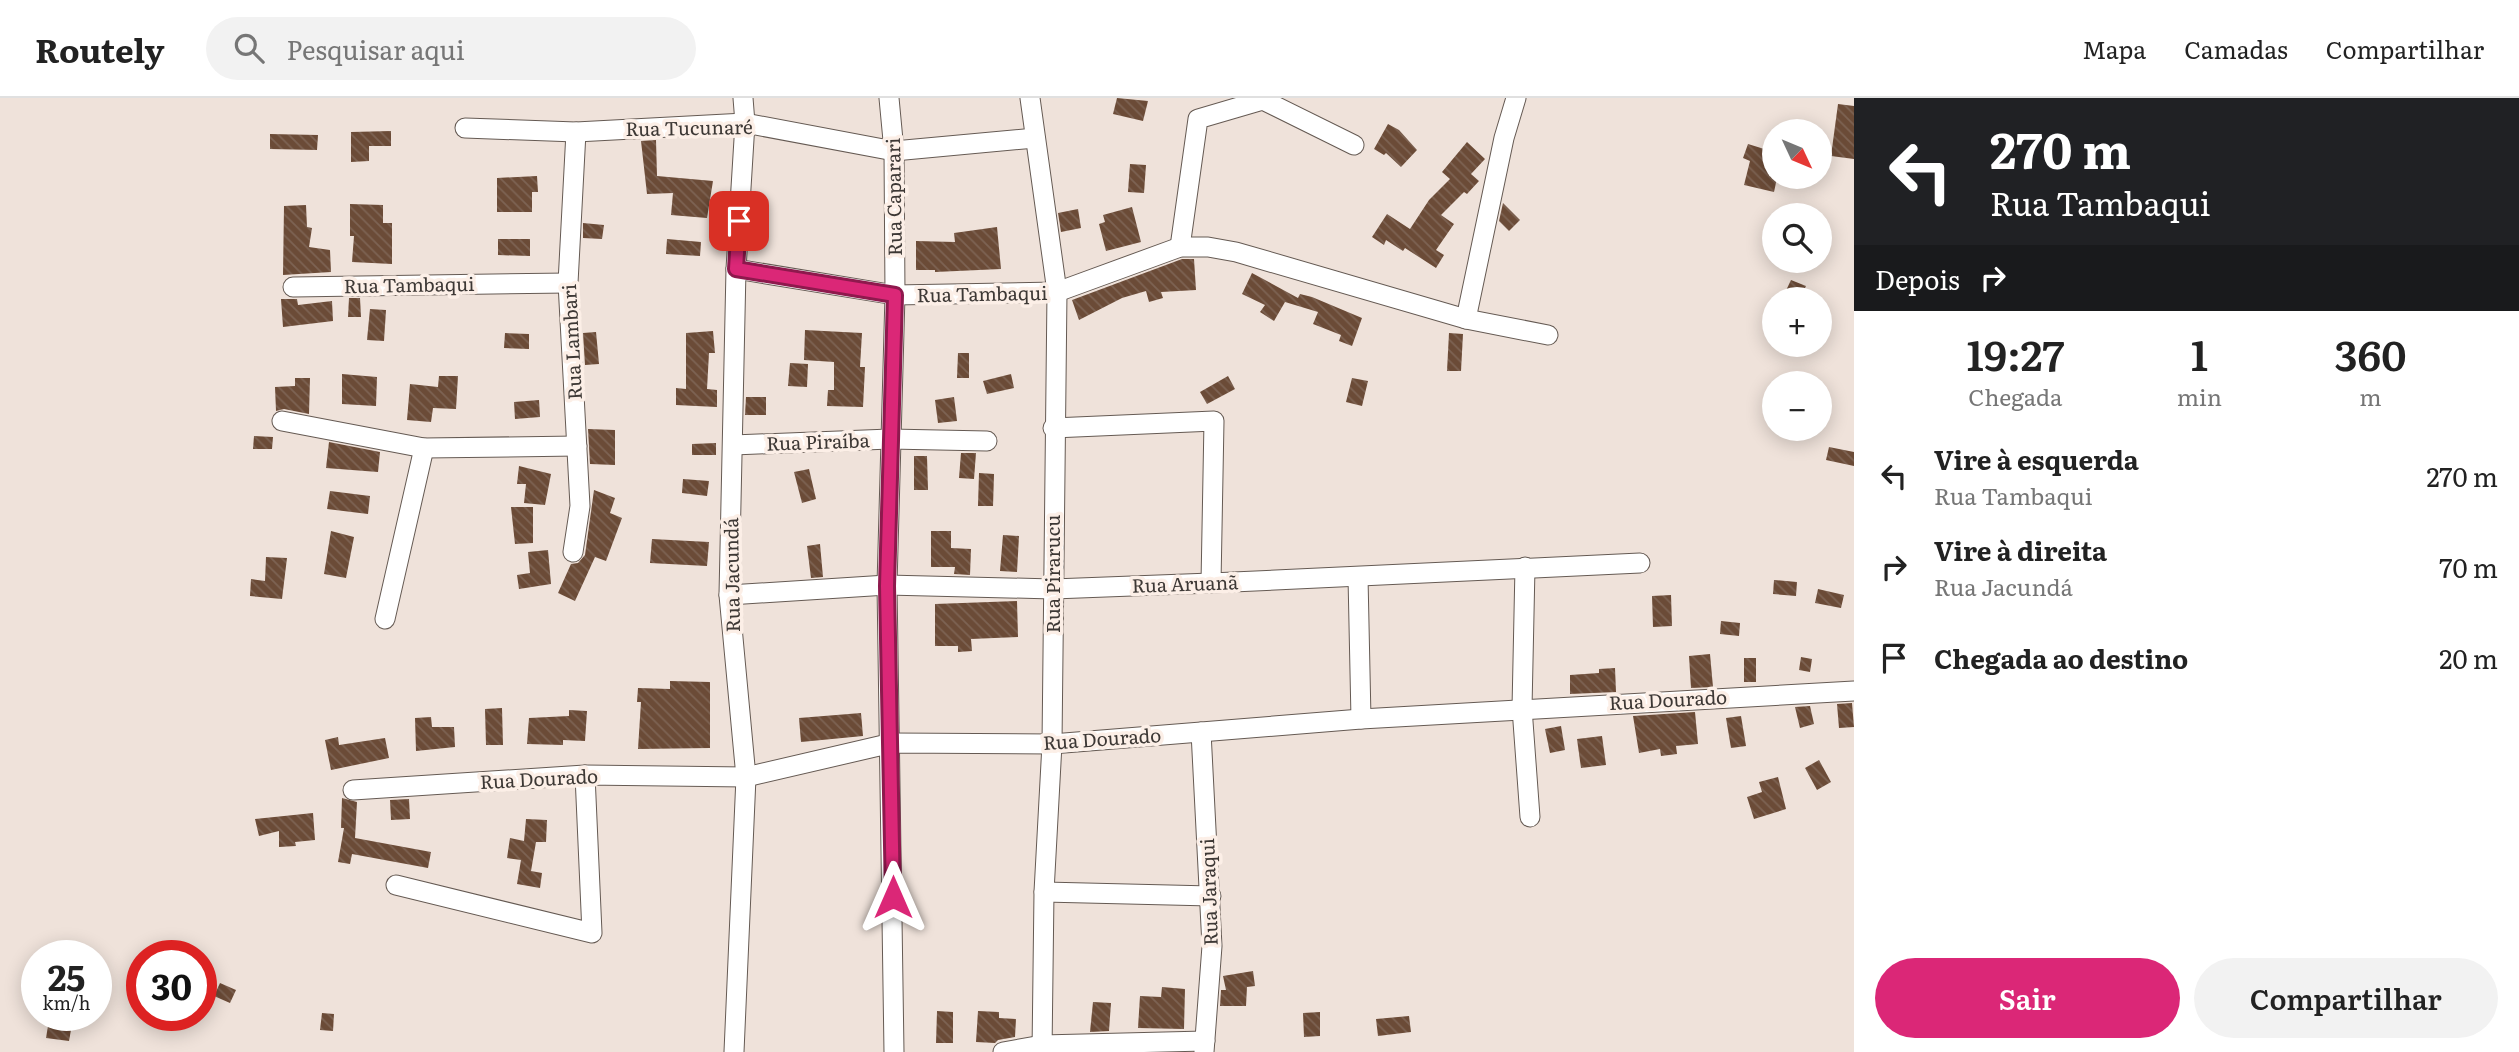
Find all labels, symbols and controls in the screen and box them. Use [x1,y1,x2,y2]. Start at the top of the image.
search box [206,17,696,80]
text: Routely [35,24,164,73]
icon: search [230,29,268,67]
text: Pesquisar aqui [286,29,465,68]
text: Mapa [2082,31,2146,66]
text: Camadas [2184,31,2288,66]
text: Compartilhar [2326,31,2484,66]
text: 270 m [1990,111,2131,184]
street label: Rua Tucunaré [625,112,753,142]
north arrow [1762,119,1832,189]
map controls [1762,119,1832,441]
icon: left [1875,126,1966,217]
street label: Rua Caparari [878,138,908,256]
text: Rua Tambaqui [1990,178,2210,226]
pin [709,191,769,251]
icon: arrive [720,202,758,240]
button: search [1762,203,1832,273]
text: Depois [1875,259,1960,298]
icon: right [1974,259,2012,297]
street label: Rua Tambaqui [343,269,475,299]
street label: Rua Tambaqui [916,278,1048,308]
street label: Rua Lambari [554,283,588,401]
button: + [1762,287,1832,357]
text: 19:27 [1966,322,2064,384]
text: 1 [2191,322,2208,384]
text: 360 [2334,322,2407,384]
button: − [1762,371,1832,441]
text: Chegada [1968,379,2063,413]
text: min [2177,379,2222,413]
text: m [2359,379,2382,413]
street label: Rua Piraíba [766,425,871,457]
text: Vire à esquerda [1934,439,2139,478]
text: 270 m [2426,456,2498,495]
icon: left [1875,457,1913,495]
text: Rua Tambaqui [1934,478,2092,512]
street label: Rua Pirarucu [1038,515,1066,633]
street label: Rua Jacundá [716,517,746,633]
text: Vire à direita [1934,530,2107,569]
text: 70 m [2439,547,2498,586]
icon: right [1875,548,1913,586]
street label: Rua Aruanã [1131,567,1239,599]
text: Rua Jacundá [1934,569,2073,603]
text: Chegada ao destino [1934,638,2188,677]
text: 20 m [2439,638,2498,677]
icon: arrive [1875,639,1913,677]
street label: Rua Dourado [1608,682,1728,716]
street label: Rua Dourado [1042,720,1162,756]
street label: Rua Dourado [479,761,599,795]
street label: Rua Jaraqui [1192,838,1224,946]
position arrow [856,860,930,934]
speed limit sign: 30 [126,940,217,1031]
text: 25 [48,950,85,1002]
button: Sair [1875,958,2180,1038]
button: Compartilhar [2194,958,2498,1038]
text: km/h [43,989,90,1016]

